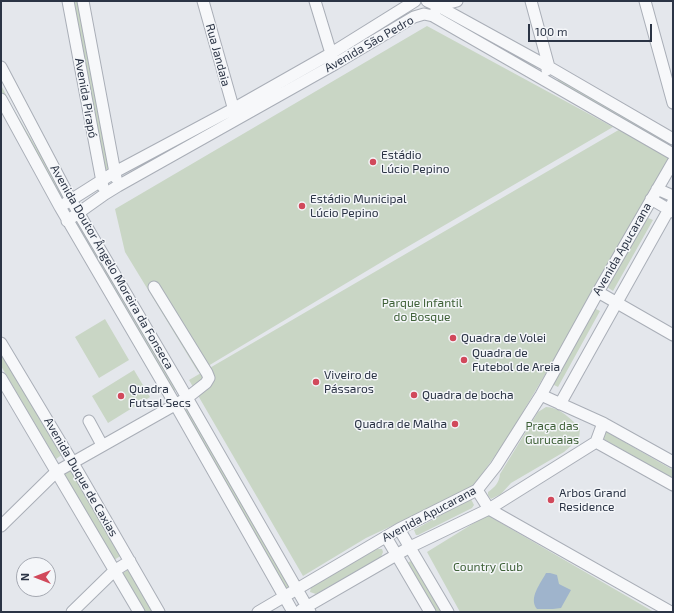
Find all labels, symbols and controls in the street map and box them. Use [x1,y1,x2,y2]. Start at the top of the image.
street label: Avenida São Pedro [322,13,416,75]
scale bar [530,16,654,42]
street label: Rua Jandaia [203,22,233,88]
text: 100 m [535,24,567,38]
street label: Avenida Pirapó [72,57,100,139]
place label: Estádio Lúcio Pepino [381,148,450,176]
marker: Estádio Lúcio Pepino [368,157,378,167]
street label: Avenida Doutor Ângelo Moreira da Fonseca [47,162,177,372]
place label: Estádio Municipal Lúcio Pepino [310,192,407,220]
street label: Avenida Apucarana [590,200,654,298]
marker: Estádio Municipal Lúcio Pepino [297,201,307,211]
park label: Parque Infantil do Bosque [382,296,462,324]
place label: Quadra de Volei [461,331,546,345]
marker: Quadra de Volei [448,333,458,343]
place label: Quadra de Futebol de Areia [472,346,560,374]
marker: Quadra de Futebol de Areia [459,355,469,365]
place label: Viveiro de Pássaros [324,368,377,396]
marker: Viveiro de Pássaros [311,377,321,387]
place label: Quadra Futsal Secs [129,382,191,410]
place label: Quadra de bocha [422,388,513,402]
marker: Quadra de bocha [409,390,419,400]
marker: Quadra Futsal Secs [116,391,126,401]
street label: Avenida Duque de Caxias [41,415,121,539]
place label: Quadra de Malha [354,417,447,431]
marker: Quadra de Malha [450,419,460,429]
park label: Praça das Gurucaias [525,419,579,447]
street label: Avenida Apucarana [379,483,479,545]
place label: Arbos Grand Residence [559,486,626,514]
marker: Arbos Grand Residence [546,495,556,505]
north arrow [16,557,56,597]
park label: Country Club [453,560,523,574]
text: N [18,573,31,581]

